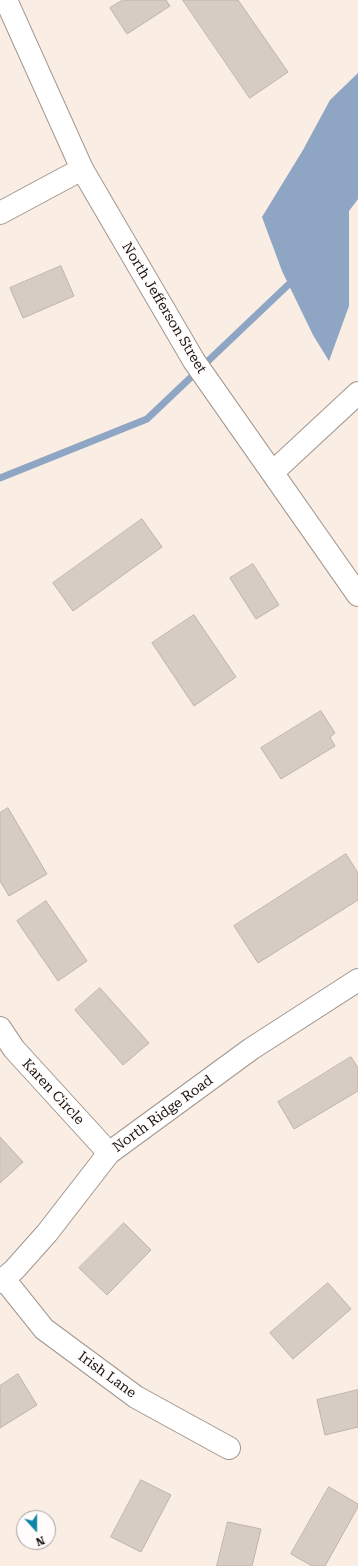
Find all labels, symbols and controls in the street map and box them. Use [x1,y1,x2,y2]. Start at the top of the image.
street label: North Jefferson Street [118,239,210,377]
street label: Karen Circle [18,1056,88,1128]
street label: North Ridge Road [110,1072,216,1156]
street label: Irish Lane [75,1348,139,1402]
north arrow [16,1510,56,1550]
text: N [34,1533,46,1548]

